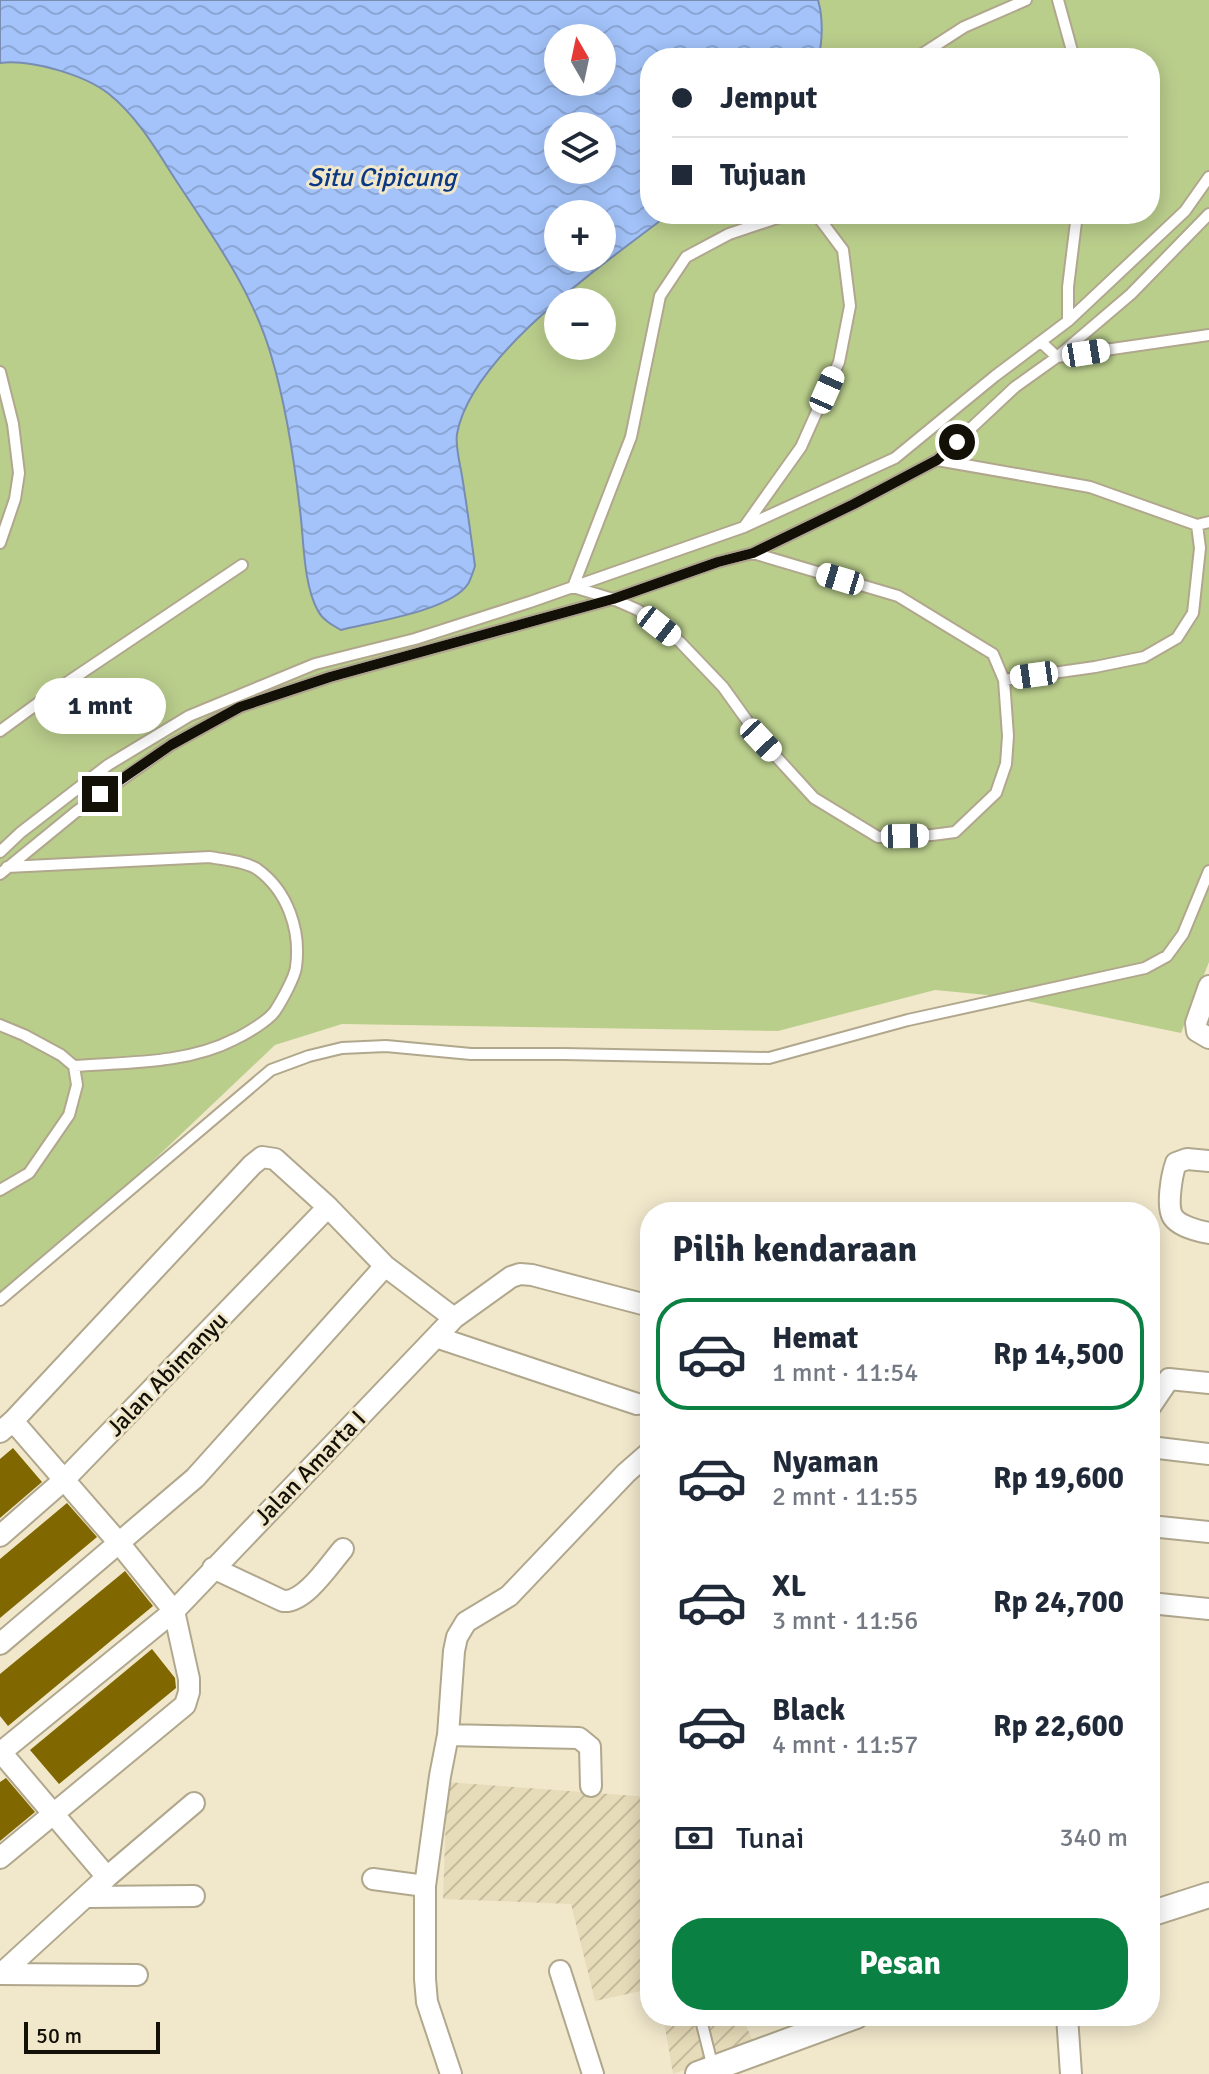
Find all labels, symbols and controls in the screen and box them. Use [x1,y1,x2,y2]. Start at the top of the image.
north arrow [544,24,616,96]
map controls [544,24,616,360]
text: Jemput [720,80,817,117]
button: layers [544,112,616,184]
text: Tujuan [720,157,807,194]
water label: Situ Cipicung [308,162,458,194]
button: + [544,200,616,272]
button: − [544,288,616,360]
car [1060,337,1112,369]
car [806,363,848,417]
route start [939,424,975,460]
car [814,561,866,597]
car [633,602,685,650]
car [1009,660,1059,690]
callout: 1 mnt [34,678,166,734]
text: 1 mnt [68,690,132,722]
car [736,714,786,766]
route end [82,776,118,812]
car [881,824,929,848]
text: Pilih kendaraan [672,1227,917,1272]
street label: Jalan Abimanyu [100,1305,234,1443]
icon: car [676,1318,748,1390]
text: Hemat [772,1320,858,1357]
text: Rp 14,500 [993,1336,1124,1373]
text: 1 mnt · 11:54 [772,1357,918,1389]
street label: Jalan Amarta I [248,1404,372,1532]
icon: car [676,1442,748,1514]
text: Nyaman [772,1444,879,1481]
text: Rp 19,600 [993,1460,1124,1497]
text: 2 mnt · 11:55 [772,1481,918,1513]
icon: car [676,1566,748,1638]
text: XL [772,1568,806,1605]
text: Rp 24,700 [993,1584,1124,1621]
text: 3 mnt · 11:56 [772,1605,918,1637]
icon: car [676,1690,748,1762]
text: Black [772,1692,845,1729]
text: Rp 22,600 [993,1708,1124,1745]
text: 4 mnt · 11:57 [772,1729,918,1761]
icon: cash [672,1816,716,1860]
text: Tunai [736,1820,804,1857]
text: 340 m [1059,1822,1128,1854]
button: Pesan [672,1918,1128,2010]
scale bar [24,2018,160,2054]
text: 50 m [36,2022,82,2049]

